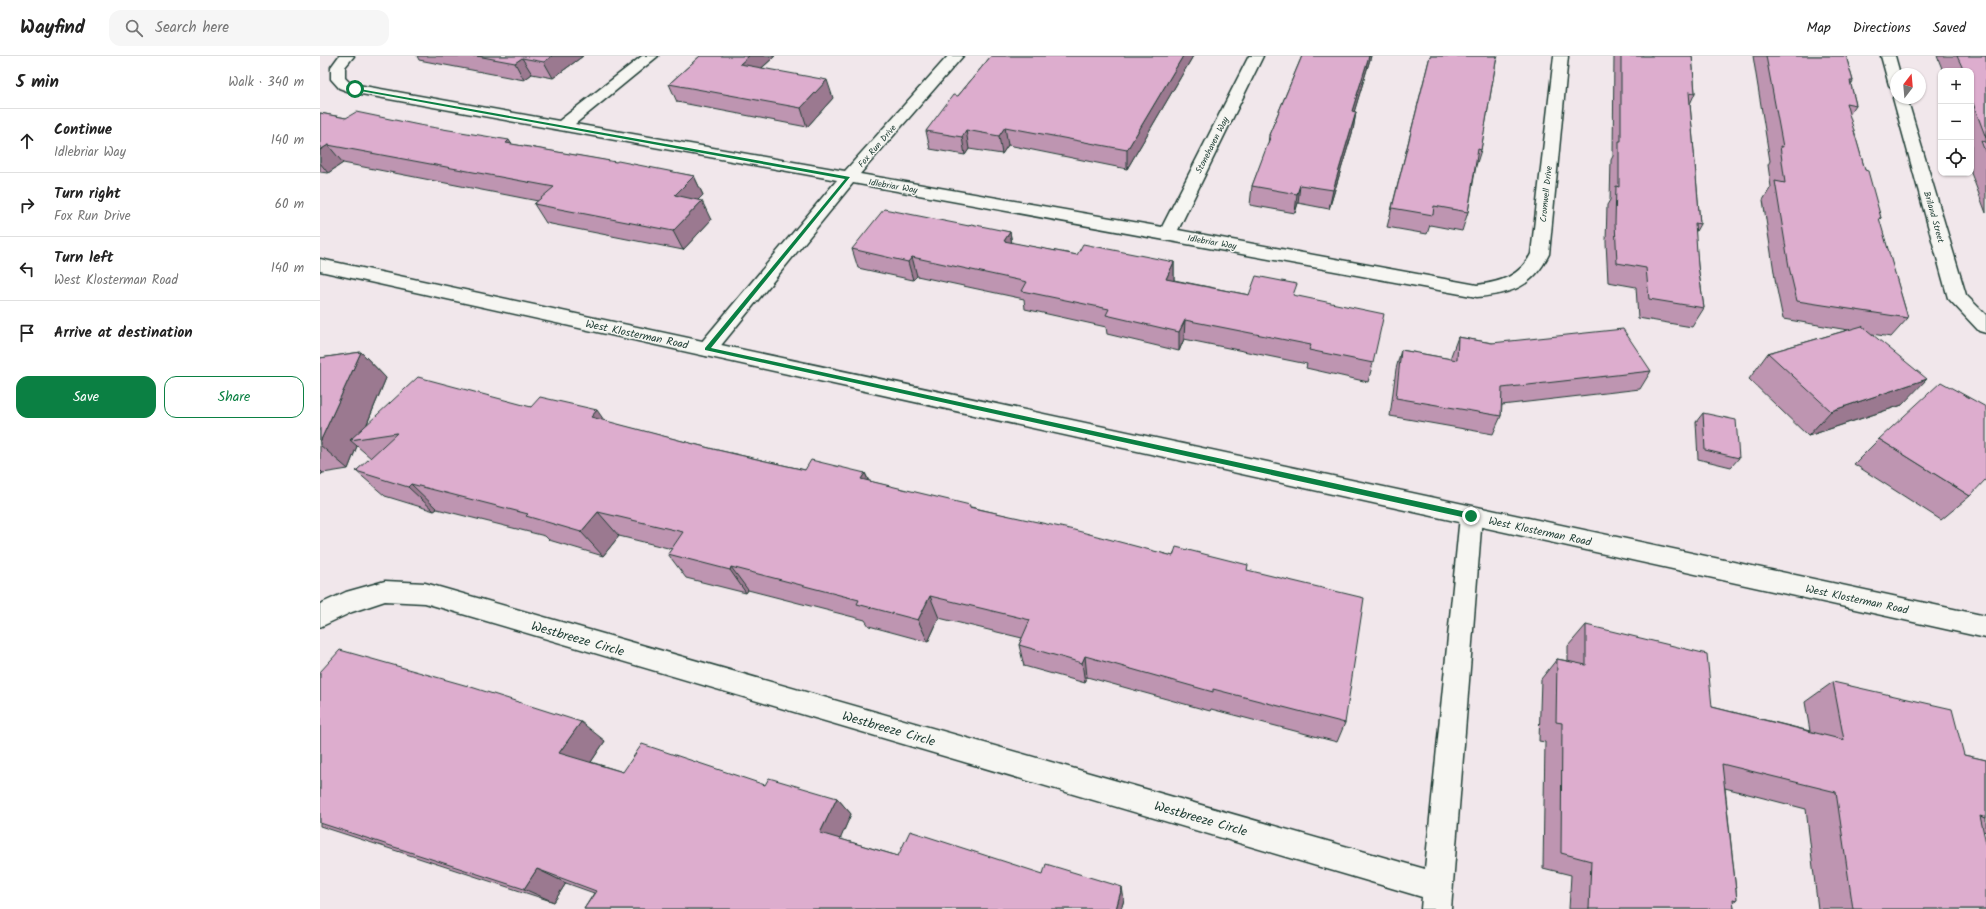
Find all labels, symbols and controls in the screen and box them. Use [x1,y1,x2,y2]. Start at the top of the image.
search box [109,10,389,46]
text: Wayfind [20,13,85,43]
text: Search here [155,16,229,40]
icon: search [123,17,145,39]
text: Map [1806,17,1831,39]
text: Directions [1853,17,1911,39]
text: Saved [1933,17,1966,39]
north arrow [1890,68,1926,104]
map controls [1938,68,1974,176]
button: + [1938,68,1974,104]
text: 5 min [16,69,59,96]
text: Walk · 340 m [228,72,304,93]
route start [346,80,364,98]
button: − [1938,104,1974,140]
street label: Stonehaven Way [1192,114,1234,176]
text: Continue [54,118,112,142]
street label: Fox Run Drive [854,121,900,171]
icon: ahead [16,130,38,152]
text: 140 m [271,130,304,151]
button: locate [1938,140,1974,176]
text: Idlebriar Way [54,142,126,163]
street label: Cromwell Drive [1536,165,1557,223]
street label: Idlebriar Way [867,175,919,198]
text: Turn right [54,182,121,206]
street label: Briland Street [1919,190,1948,245]
icon: right [16,194,38,216]
text: 60 m [275,194,304,215]
text: Fox Run Drive [54,206,131,227]
street label: Idlebriar Way [1186,231,1238,254]
text: Turn left [54,246,114,270]
icon: left [16,258,38,280]
text: 140 m [271,258,304,279]
text: West Klosterman Road [54,270,178,291]
street label: West Klosterman Road [584,315,690,355]
text: Arrive at destination [54,321,193,345]
icon: arrive [16,322,38,344]
button: Save [16,376,156,418]
button: Share [164,376,304,418]
route end [1462,507,1480,525]
street label: West Klosterman Road [1487,512,1593,552]
street label: West Klosterman Road [1804,580,1910,620]
street label: Westbreeze Circle [528,616,627,663]
street label: Westbreeze Circle [839,706,938,753]
street label: Westbreeze Circle [1151,796,1250,843]

